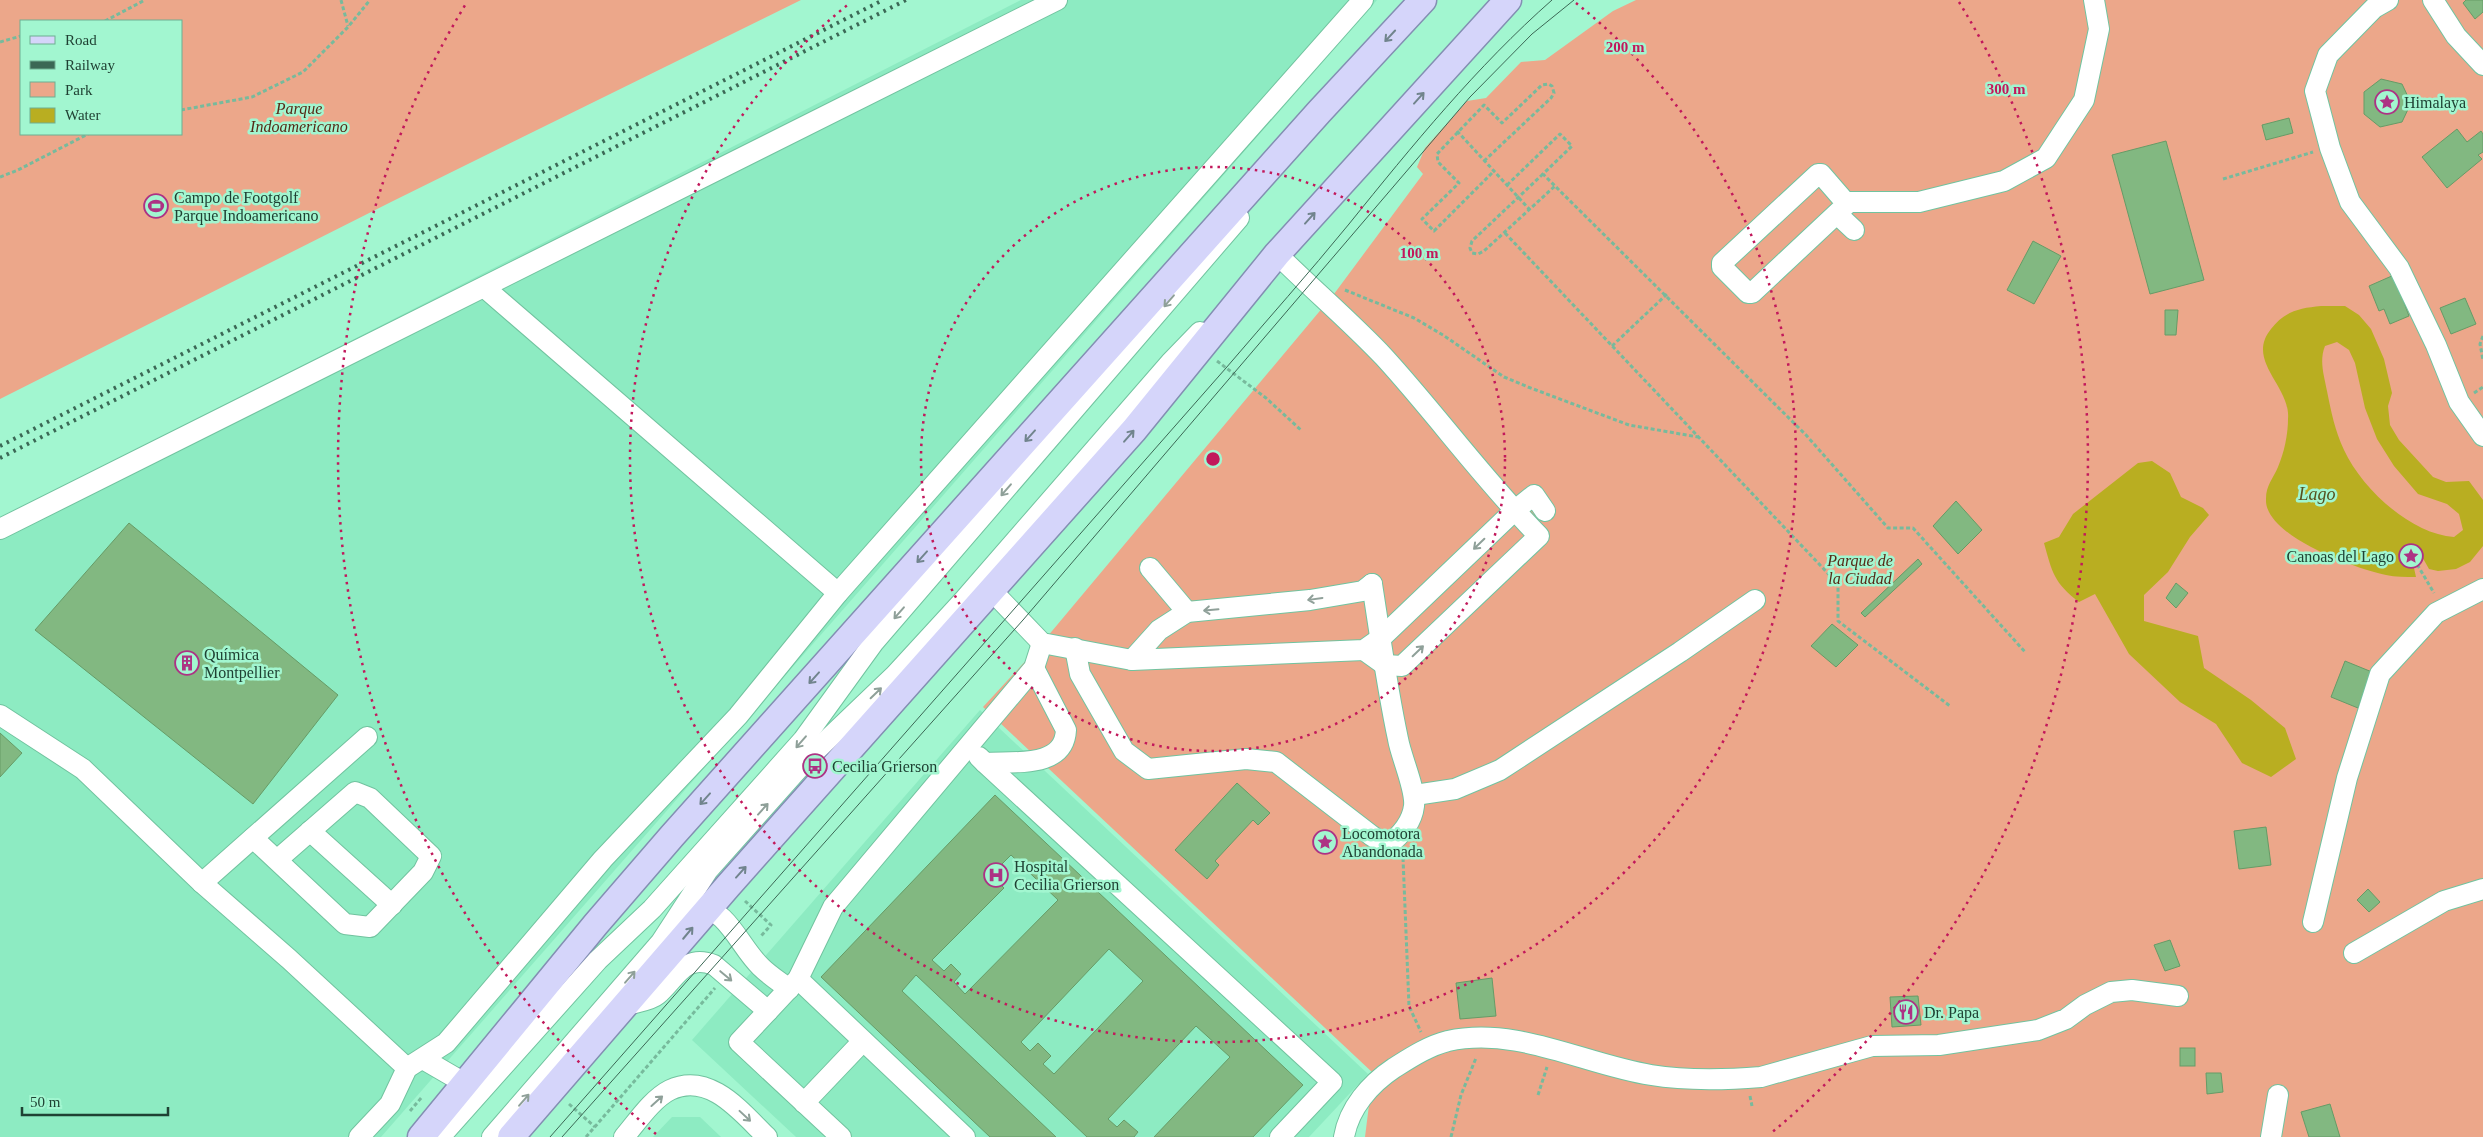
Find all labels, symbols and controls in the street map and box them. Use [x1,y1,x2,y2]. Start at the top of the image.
legend [20,20,182,135]
one-way arrow [1384,29,1396,42]
text: Road [65,32,97,48]
text: 200 m [1606,39,1645,55]
text: Railway [65,57,115,73]
text: 300 m [1987,81,2026,97]
text: Park [65,82,93,98]
place icon: Himalaya [2374,89,2400,115]
one-way arrow [1413,91,1425,104]
place label: Himalaya [2404,94,2466,112]
park label: Parque Indoamericano [249,100,348,135]
text: Water [65,107,100,123]
place label: Campo de Footgolf Parque Indoamericano [174,189,318,225]
sports icon: Campo de Footgolf Parque Indoamericano [143,193,169,219]
one-way arrow [1303,212,1315,225]
text: 100 m [1400,245,1439,261]
one-way arrow [1164,295,1175,308]
one-way arrow [1024,429,1036,442]
one-way arrow [1123,430,1134,443]
centre of rings [1204,450,1222,468]
one-way arrow [1000,484,1011,497]
water label: Lago [2297,484,2336,504]
one-way arrow [1473,538,1485,550]
place icon: Canoas del Lago [2398,543,2424,569]
place label: Canoas del Lago [2286,548,2394,566]
one-way arrow [916,550,928,563]
park label: Parque de la Ciudad [1826,552,1893,587]
one-way arrow [1307,594,1323,604]
one-way arrow [1203,605,1219,614]
one-way arrow [894,607,905,620]
one-way arrow [1412,645,1425,657]
place label: Química Montpellier [204,646,280,682]
building icon: Química Montpellier [174,650,200,676]
one-way arrow [808,672,819,685]
one-way arrow [870,687,883,699]
one-way arrow [795,735,806,748]
bus stop icon: Cecilia Grierson [802,753,828,779]
place label: Cecilia Grierson [832,758,937,775]
one-way arrow [699,793,711,806]
one-way arrow [757,802,768,815]
place label: Locomotora Abandonada [1342,825,1423,860]
place icon: Locomotora Abandonada [1312,829,1338,855]
place label: Hospital Cecilia Grierson [1014,858,1119,893]
hospital icon: Hospital Cecilia Grierson [983,862,1009,888]
one-way arrow [735,865,747,878]
one-way arrow [683,927,694,940]
one-way arrow [719,970,732,981]
one-way arrow [624,971,636,984]
restaurant icon: Dr. Papa [1893,999,1919,1025]
place label: Dr. Papa [1924,1004,1979,1022]
scale bar [22,1084,169,1116]
text: 50 m [30,1094,61,1110]
one-way arrow [518,1094,529,1107]
one-way arrow [650,1095,663,1107]
one-way arrow [739,1110,751,1122]

